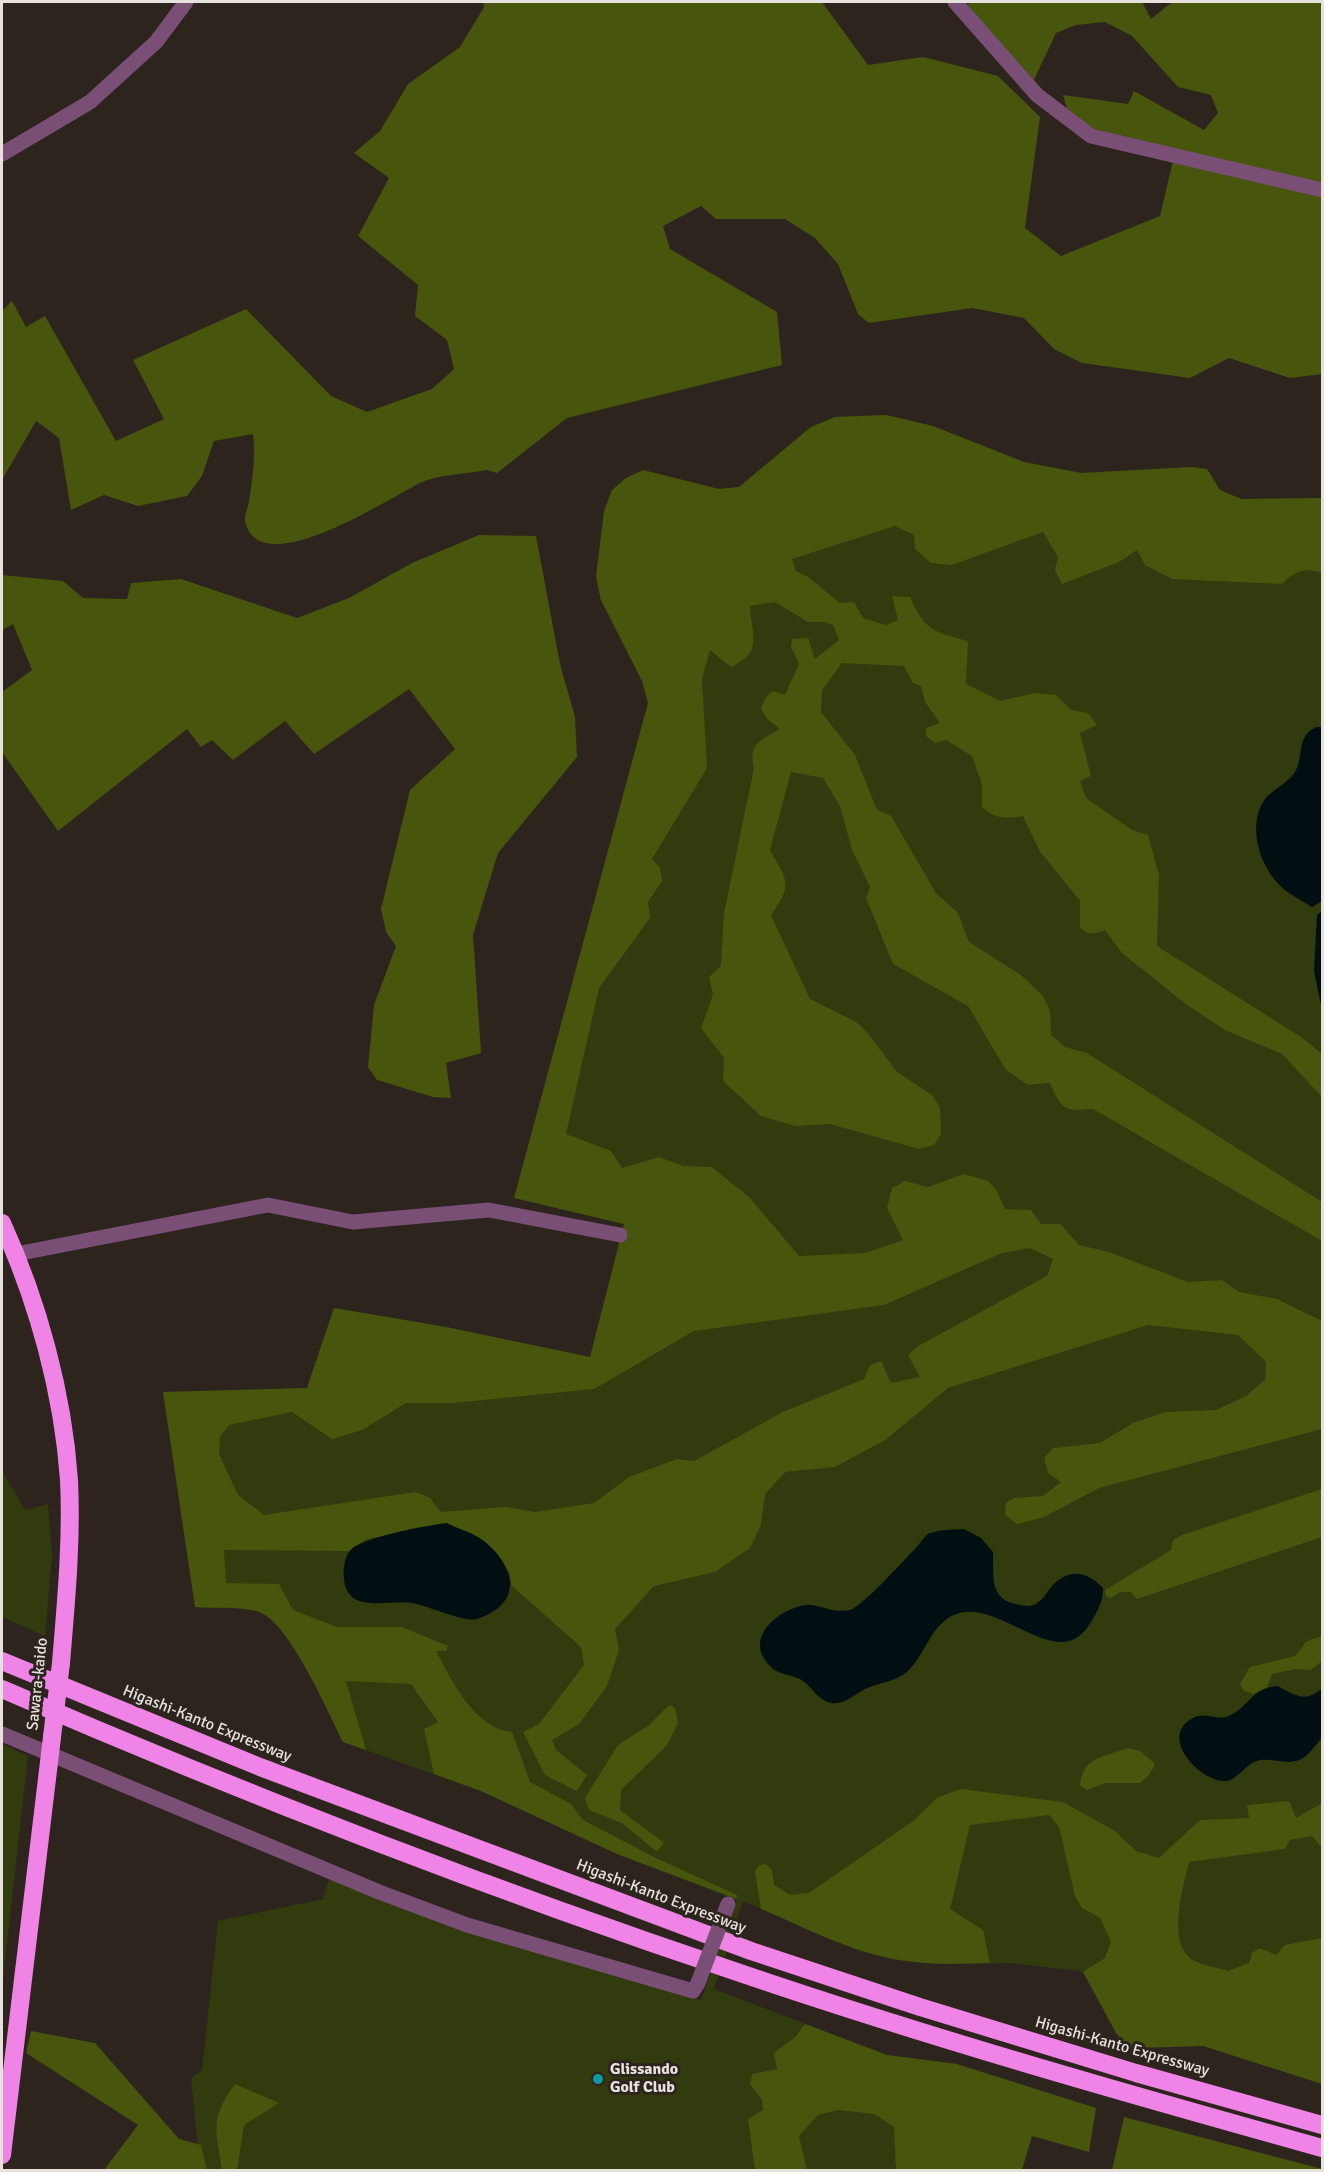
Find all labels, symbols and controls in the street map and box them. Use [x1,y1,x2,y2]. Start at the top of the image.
street label: Sawara-kaido [24,1637,52,1731]
street label: Higashi-Kanto Expressway [120,1681,294,1767]
street label: Higashi-Kanto Expressway [573,1856,749,1938]
street label: Higashi-Kanto Expressway [1033,2013,1211,2081]
place label: Glissando Golf Club [610,2060,678,2098]
marker: Glissando Golf Club [591,2072,605,2086]

